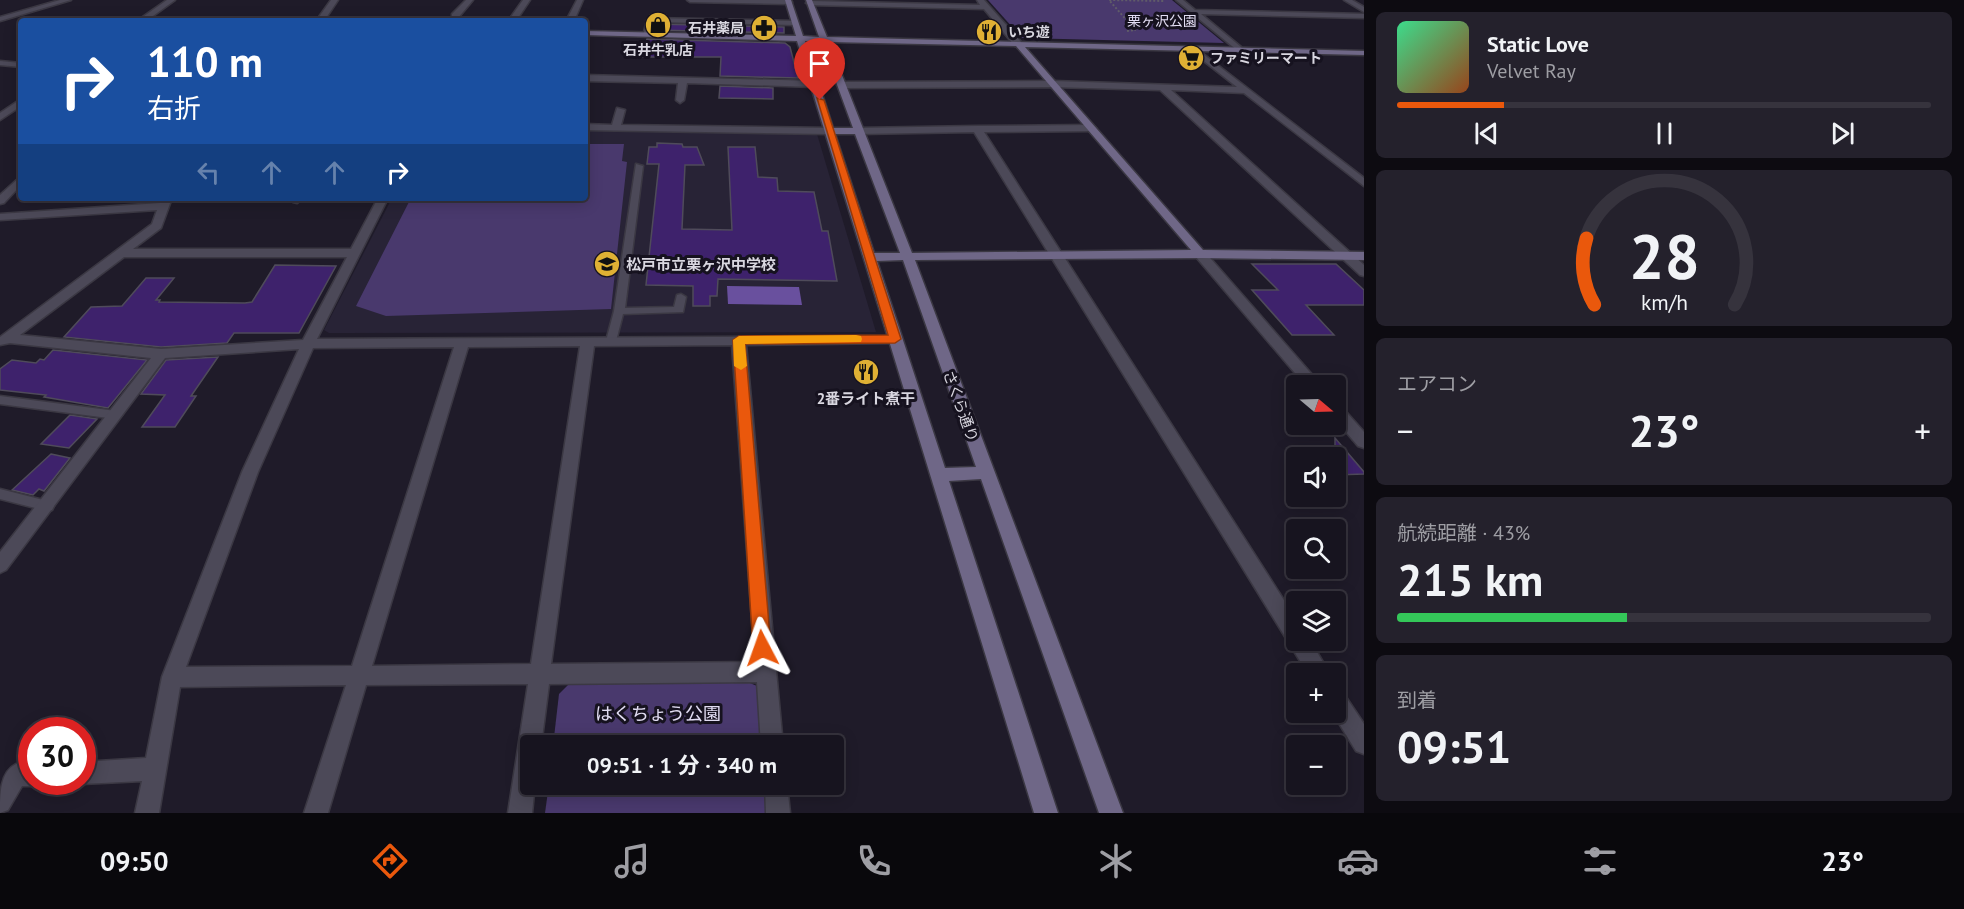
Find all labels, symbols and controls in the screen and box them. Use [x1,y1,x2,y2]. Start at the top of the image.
shop icon: 石井牛乳店 [643,10,673,40]
park label: 栗ヶ沢公園 [1127,12,1197,30]
pharmacy icon: 石井薬局 [749,13,779,43]
restaurant icon: いち遊 [974,17,1004,47]
place label: 石井薬局 [688,19,744,37]
place label: いち遊 [1008,23,1050,41]
text: Static Love [1487,30,1589,58]
text: 110 m [147,34,263,89]
pin [794,38,845,100]
place label: 石井牛乳店 [623,41,693,59]
icon: right [48,42,126,120]
supermarket icon: ファミリーマート [1176,43,1206,73]
icon: arrive [803,47,836,80]
place label: ファミリーマート [1210,49,1322,67]
text: Velvet Ray [1487,58,1576,84]
text: 右折 [147,91,201,125]
icon: previous [1470,117,1503,150]
icon: pause [1648,117,1681,150]
icon: next [1826,117,1859,150]
icon: left [192,156,225,189]
icon: ahead [255,156,288,189]
icon: ahead [318,156,351,189]
icon: right [381,156,414,189]
text: 28 [1629,215,1699,296]
school or university icon: 松戸市立栗ヶ沢中学校 [592,249,622,279]
place label: 松戸市立栗ヶ沢中学校 [626,255,776,274]
text: km/h [1640,289,1687,317]
restaurant icon: 2番ライト煮干 [851,357,881,387]
street label: さくら通り [939,368,983,444]
text: エアコン [1397,371,1477,397]
north arrow [1286,375,1346,435]
map controls [1286,375,1346,795]
place label: 2番ライト煮干 [817,389,915,408]
text: 23° [1629,401,1699,459]
text: − [1397,409,1414,452]
text: + [1914,409,1931,452]
button: sound [1286,447,1346,507]
button: search [1286,519,1346,579]
text: 航続距離 · 43% [1397,520,1530,546]
text: 215 km [1397,550,1543,608]
button: layers [1286,591,1346,651]
position arrow [730,616,794,680]
button: + [1286,663,1346,723]
text: 到着 [1397,687,1437,713]
park label: はくちょう公園 [595,702,721,725]
speed limit sign: 30 [18,717,96,795]
text: 09:51 [1397,717,1511,775]
button: − [1286,735,1346,795]
text: 09:51 · 1 分 · 340 m [587,751,777,779]
icon: directions [369,840,411,882]
icon: music [611,840,653,882]
icon: phone [853,840,895,882]
icon: climate [1095,840,1137,882]
icon: car [1337,840,1379,882]
icon: filters [1579,840,1621,882]
text: 09:50 [100,844,169,878]
text: 23° [1821,844,1864,878]

